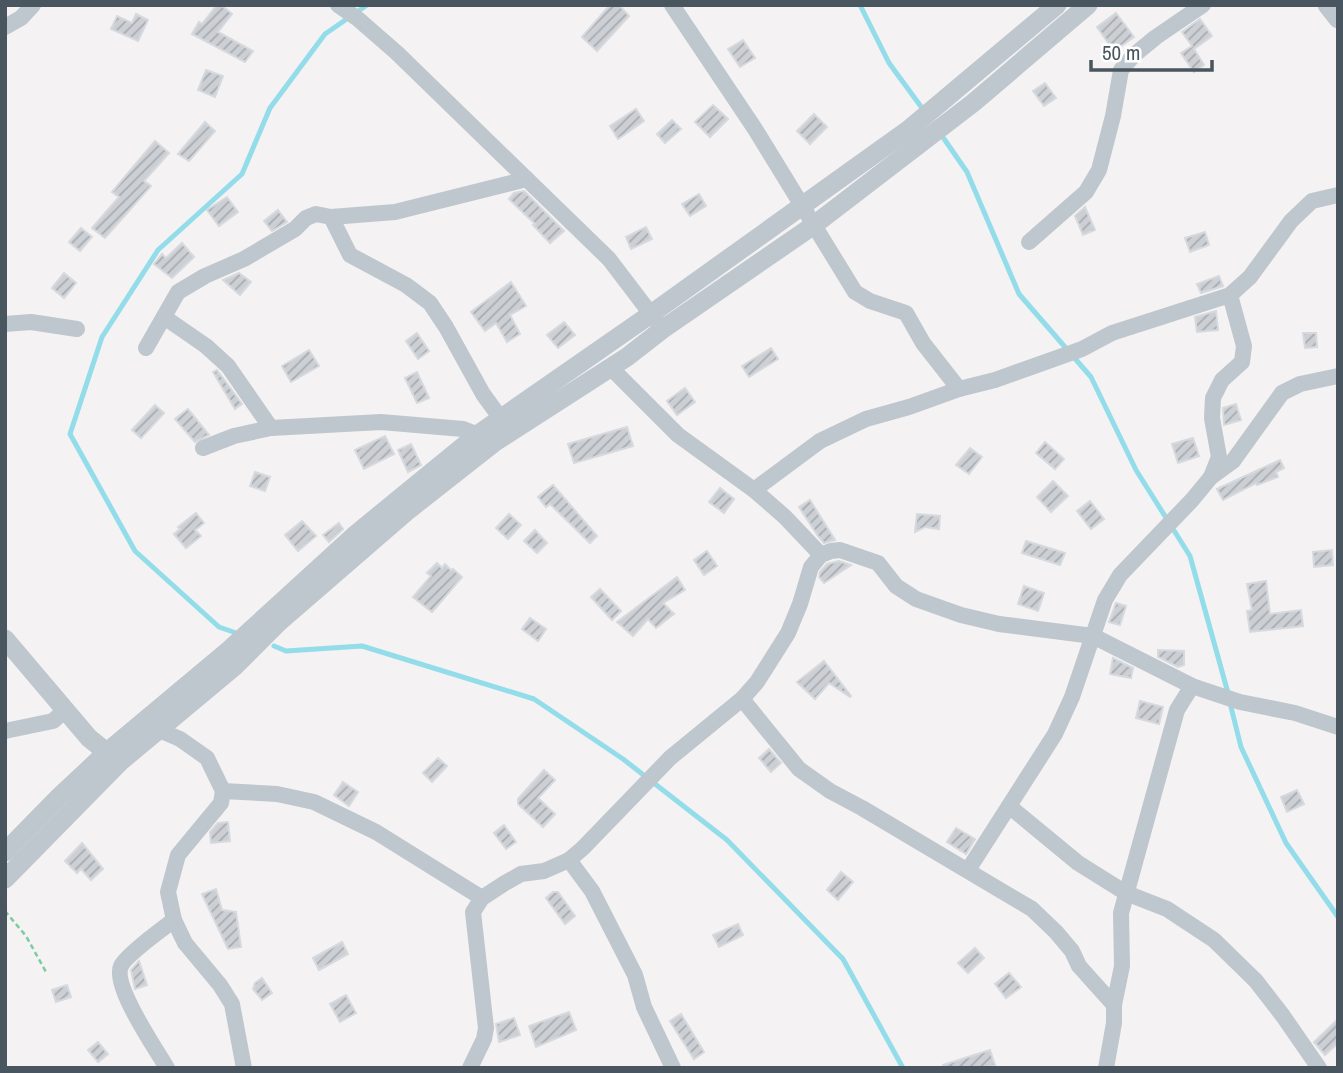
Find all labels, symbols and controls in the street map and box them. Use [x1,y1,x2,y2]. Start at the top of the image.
scale bar [1091,28,1212,72]
text: 50 m [1102,38,1140,67]

